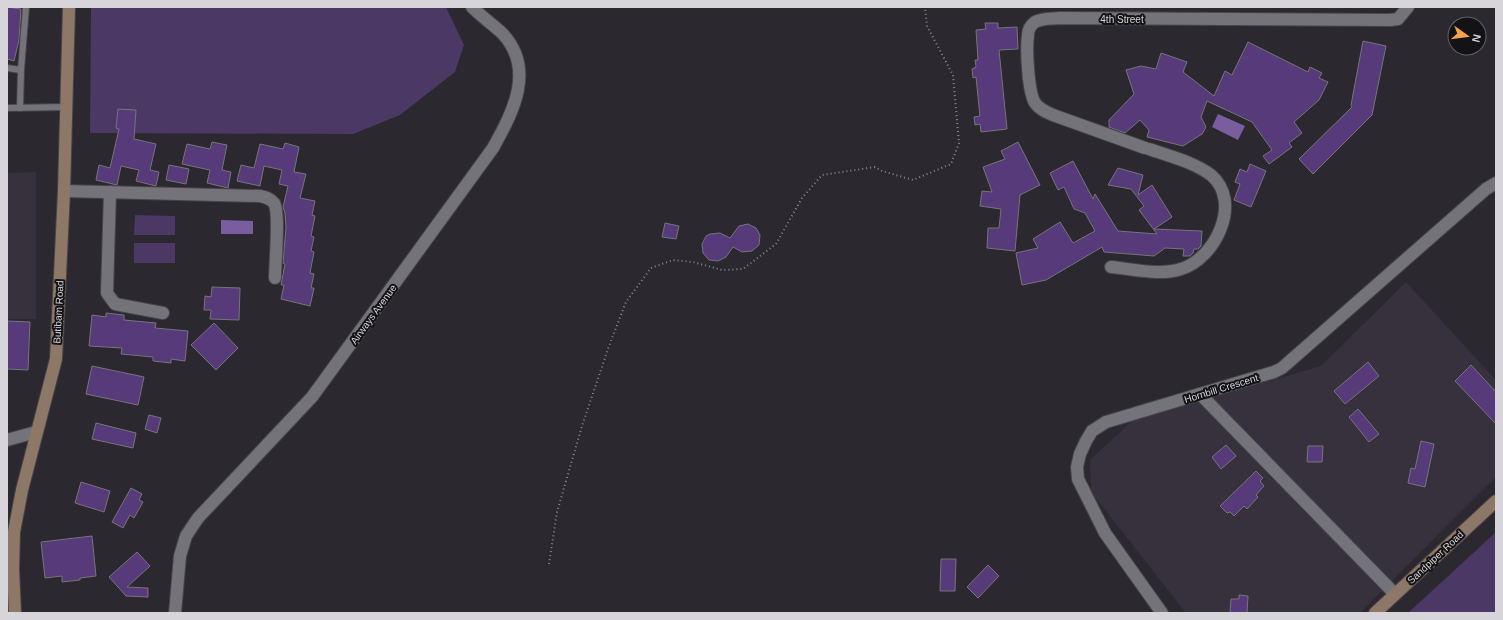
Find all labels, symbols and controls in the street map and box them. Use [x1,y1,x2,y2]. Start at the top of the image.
street label: 4th Street [1100,14,1144,25]
north arrow [1447,16,1487,56]
text: N [1470,33,1483,44]
street label: Butibam Road [51,280,66,344]
street label: Airways Avenue [348,282,399,346]
street label: Hornbill Crescent [1183,372,1260,405]
street label: Sandpiper Road [1405,529,1466,586]

